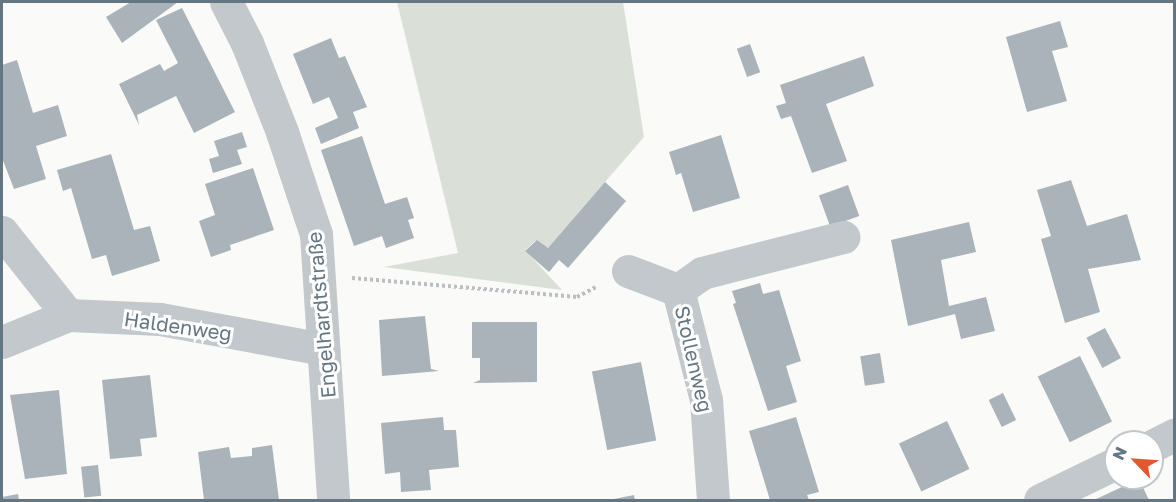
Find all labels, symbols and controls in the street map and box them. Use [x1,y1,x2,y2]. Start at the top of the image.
street label: Engelhardtstraße [302,231,340,399]
street label: Stollenweg [670,303,718,415]
street label: Haldenweg [123,307,233,345]
north arrow [1104,430,1164,490]
text: N [1108,444,1131,463]

